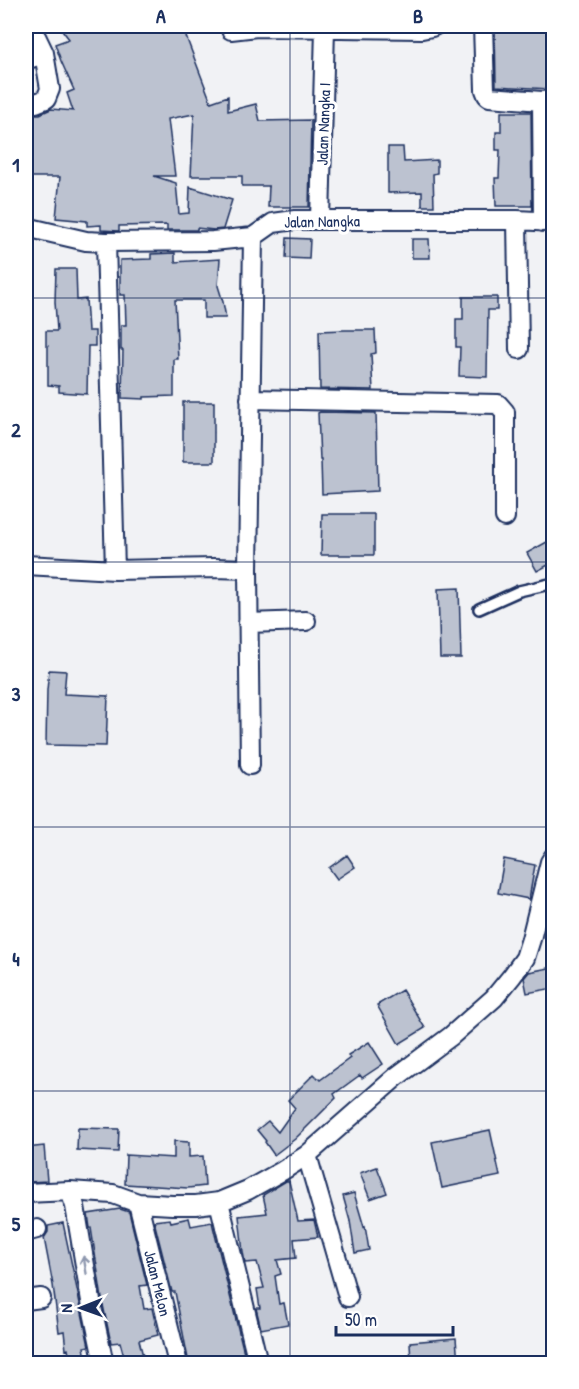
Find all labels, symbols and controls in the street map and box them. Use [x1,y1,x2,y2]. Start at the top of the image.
text: A [156,2,166,29]
text: B [413,2,423,29]
street label: Jalan Nangka I [311,82,335,166]
text: 1 [12,151,20,178]
street label: Jalan Nangka [284,209,360,233]
text: 2 [11,416,21,443]
text: 3 [12,680,21,707]
text: 4 [12,945,20,972]
text: 5 [12,1210,21,1237]
street label: Jalan Melon [139,1248,177,1318]
one-way arrow [79,1256,90,1275]
north arrow [51,1278,111,1338]
scale bar [336,1299,453,1337]
text: N [55,1303,77,1313]
text: 50 m [345,1307,377,1332]

